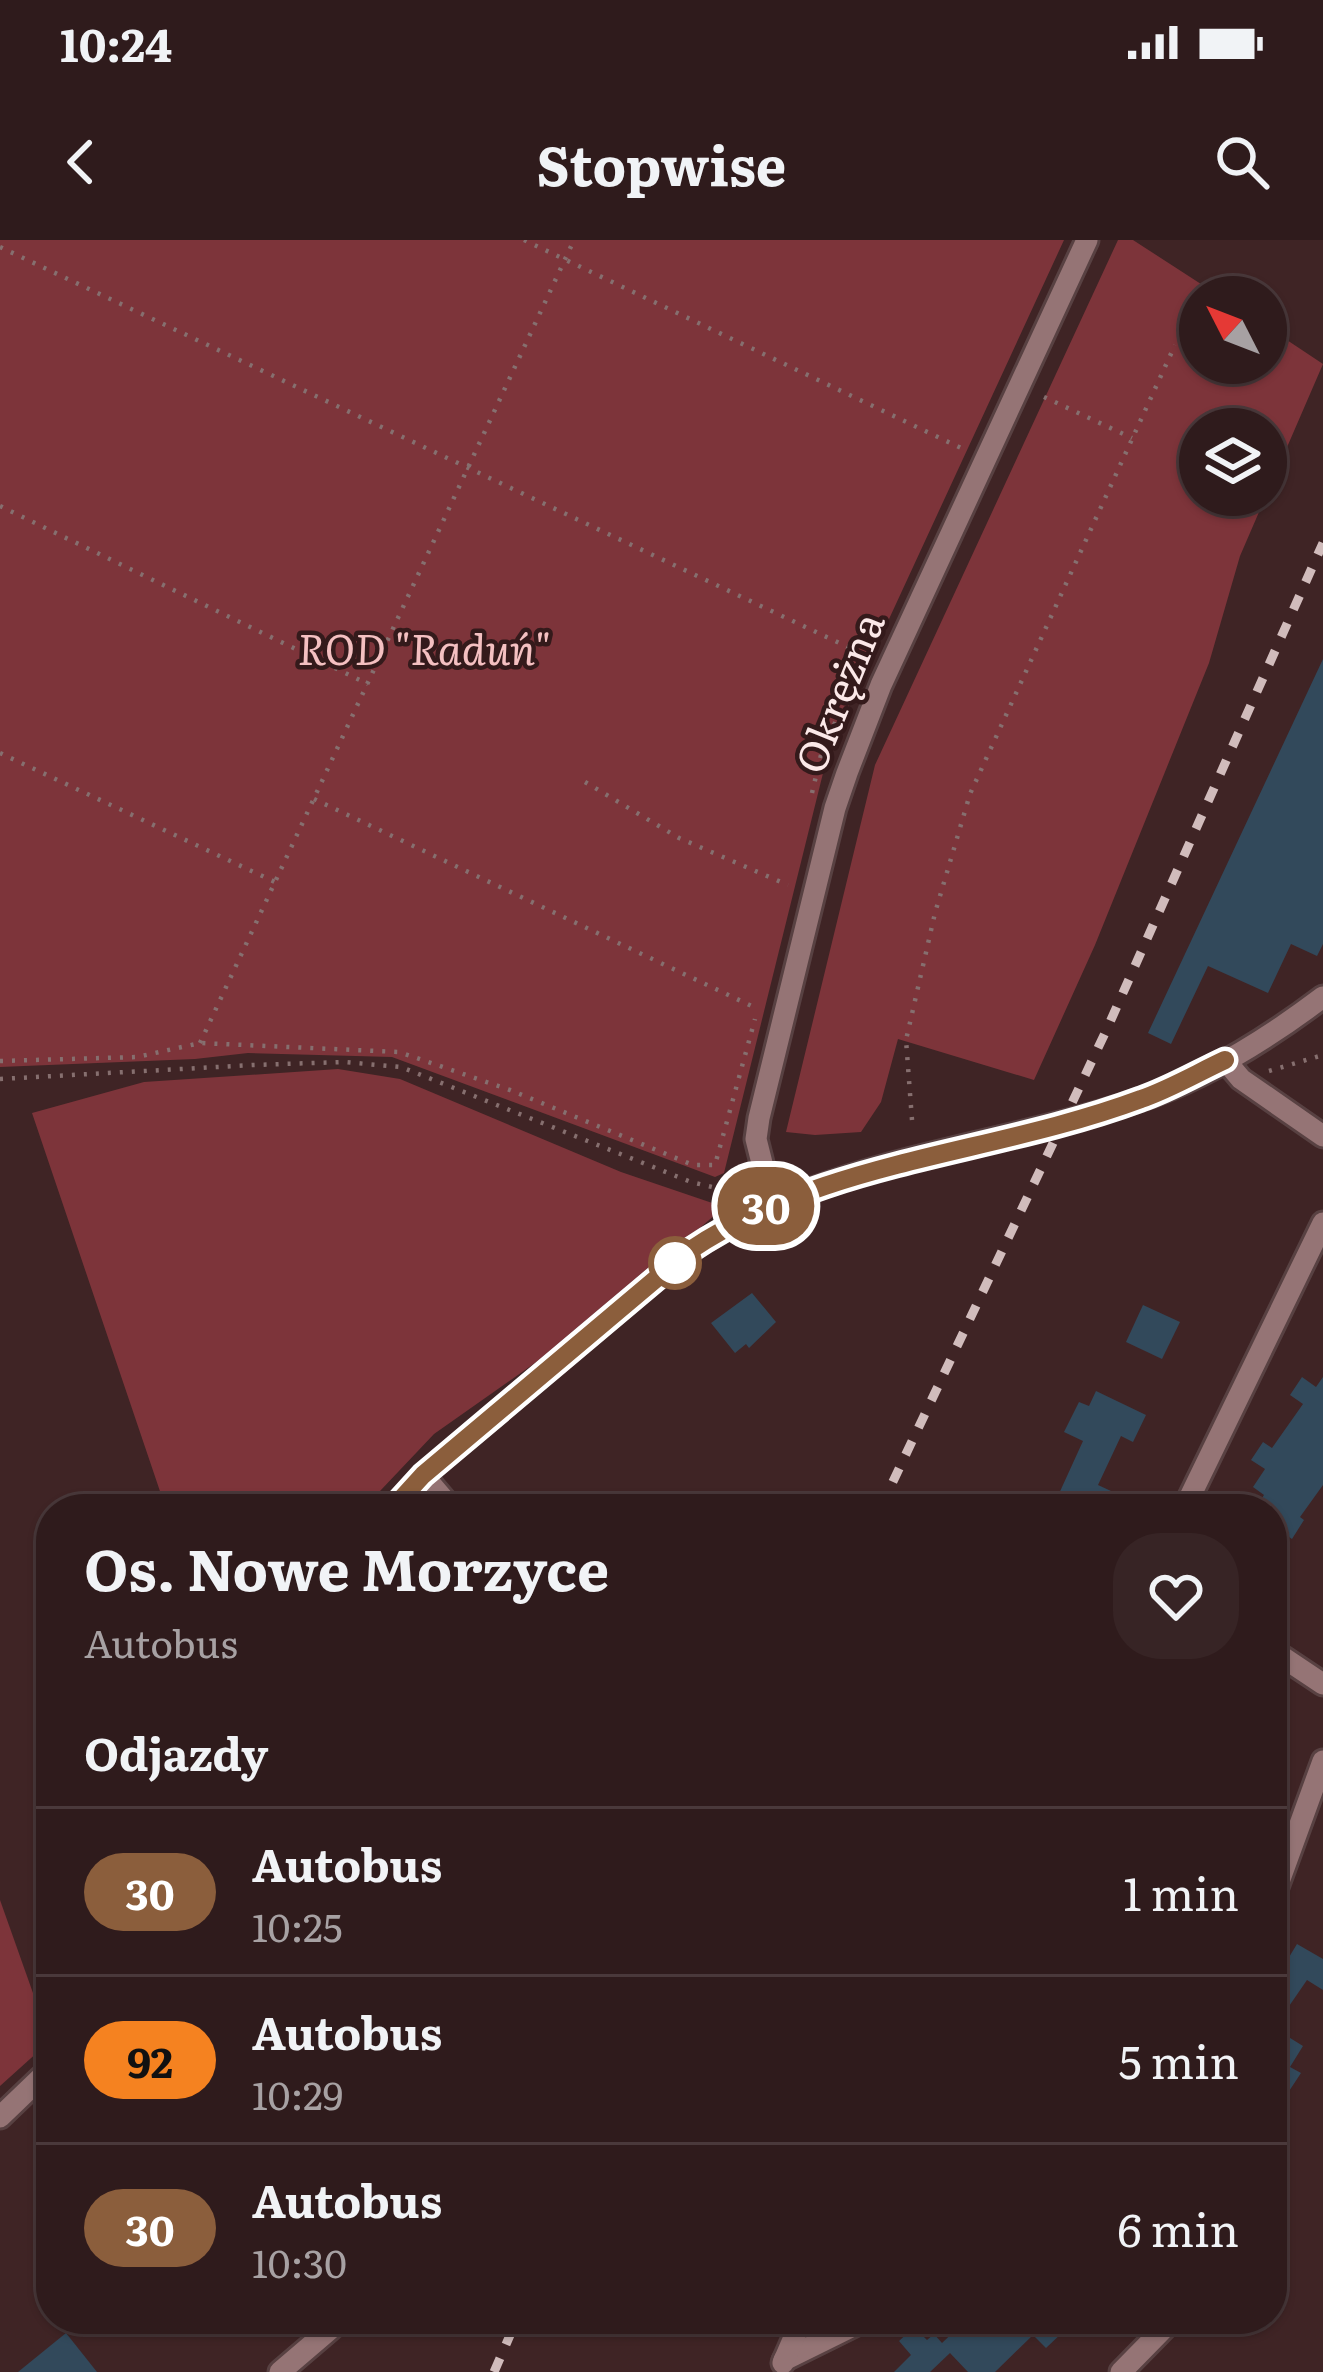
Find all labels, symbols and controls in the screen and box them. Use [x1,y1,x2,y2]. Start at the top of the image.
text: 10:24 [60,9,172,76]
text: Stopwise [537,122,786,203]
icon: back [48,129,114,195]
icon: search [1209,129,1275,195]
north arrow [1179,276,1287,384]
map controls [1179,276,1287,516]
button: layers [1179,408,1287,516]
street label: Okrężna [777,602,898,782]
park label: ROD "Raduń" [297,616,551,678]
line badge: 30 [712,1167,820,1245]
text: 30 [741,1175,791,1237]
unlabelled marker [650,1238,700,1288]
text: Os. Nowe Morzyce [84,1524,609,1609]
button: heart [1113,1533,1239,1659]
text: Autobus [84,1612,238,1670]
text: Odjazdy [84,1718,268,1785]
text: Autobus [252,1829,442,1896]
text: 1 min [1123,1858,1239,1925]
text: 30 [125,1861,175,1923]
text: 10:25 [252,1896,343,1954]
text: Autobus [252,1997,442,2064]
text: 5 min [1119,2026,1239,2093]
text: 92 [127,2029,173,2091]
text: 10:29 [252,2064,343,2122]
text: Autobus [252,2165,442,2232]
text: 6 min [1117,2194,1239,2261]
text: 30 [125,2197,175,2259]
text: 10:30 [252,2232,347,2290]

